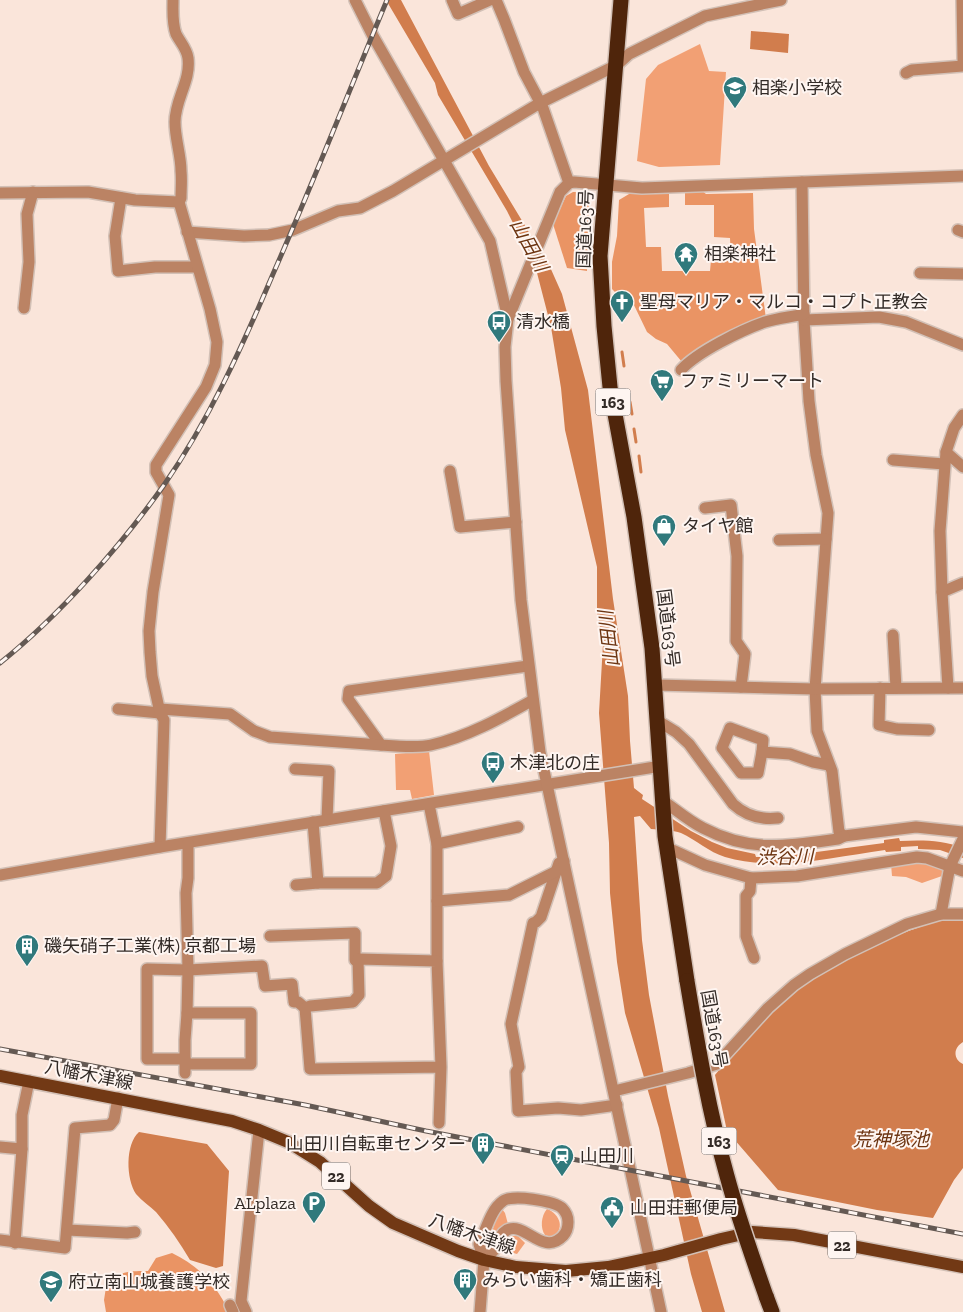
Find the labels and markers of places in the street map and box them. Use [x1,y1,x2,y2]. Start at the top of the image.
school or university icon: 相楽小学校 [722,75,748,109]
place label: 相楽小学校 [752,77,842,99]
temple icon: 相楽神社 [673,241,699,275]
place label: 相楽神社 [704,243,776,265]
church icon: 聖母マリア・マルコ・コプト正教会 [609,289,635,323]
place label: 聖母マリア・マルコ・コプト正教会 [640,291,928,313]
bus stop icon: 清水橋 [486,309,512,343]
place label: 清水橋 [516,311,570,333]
supermarket icon: ファミリーマート [649,368,675,402]
place label: ファミリーマート [680,370,824,392]
shop icon: タイヤ館 [651,513,677,547]
place label: タイヤ館 [682,515,753,537]
bus stop icon: 木津北の庄 [480,750,506,784]
place label: 木津北の庄 [510,752,600,774]
building icon: 磯矢硝子工業(株) 京都工場 [14,933,40,967]
place label: 磯矢硝子工業(株) 京都工場 [44,935,256,957]
building icon: 山田川自転車センター [470,1131,496,1165]
place label: 山田川自転車センター [286,1133,466,1155]
station icon: 山田川 [549,1143,575,1177]
place label: 山田川 [580,1145,634,1167]
parking icon: ALplaza [301,1190,327,1224]
place label: ALplaza [234,1192,296,1214]
public building icon: 山田荘郵便局 [599,1195,625,1229]
place label: 山田荘郵便局 [630,1197,738,1219]
building icon: みらい歯科・矯正歯科 [452,1267,478,1301]
school or university icon: 府立南山城養護学校 [38,1269,64,1303]
place label: みらい歯科・矯正歯科 [482,1269,662,1291]
place label: 府立南山城養護学校 [68,1271,230,1293]

